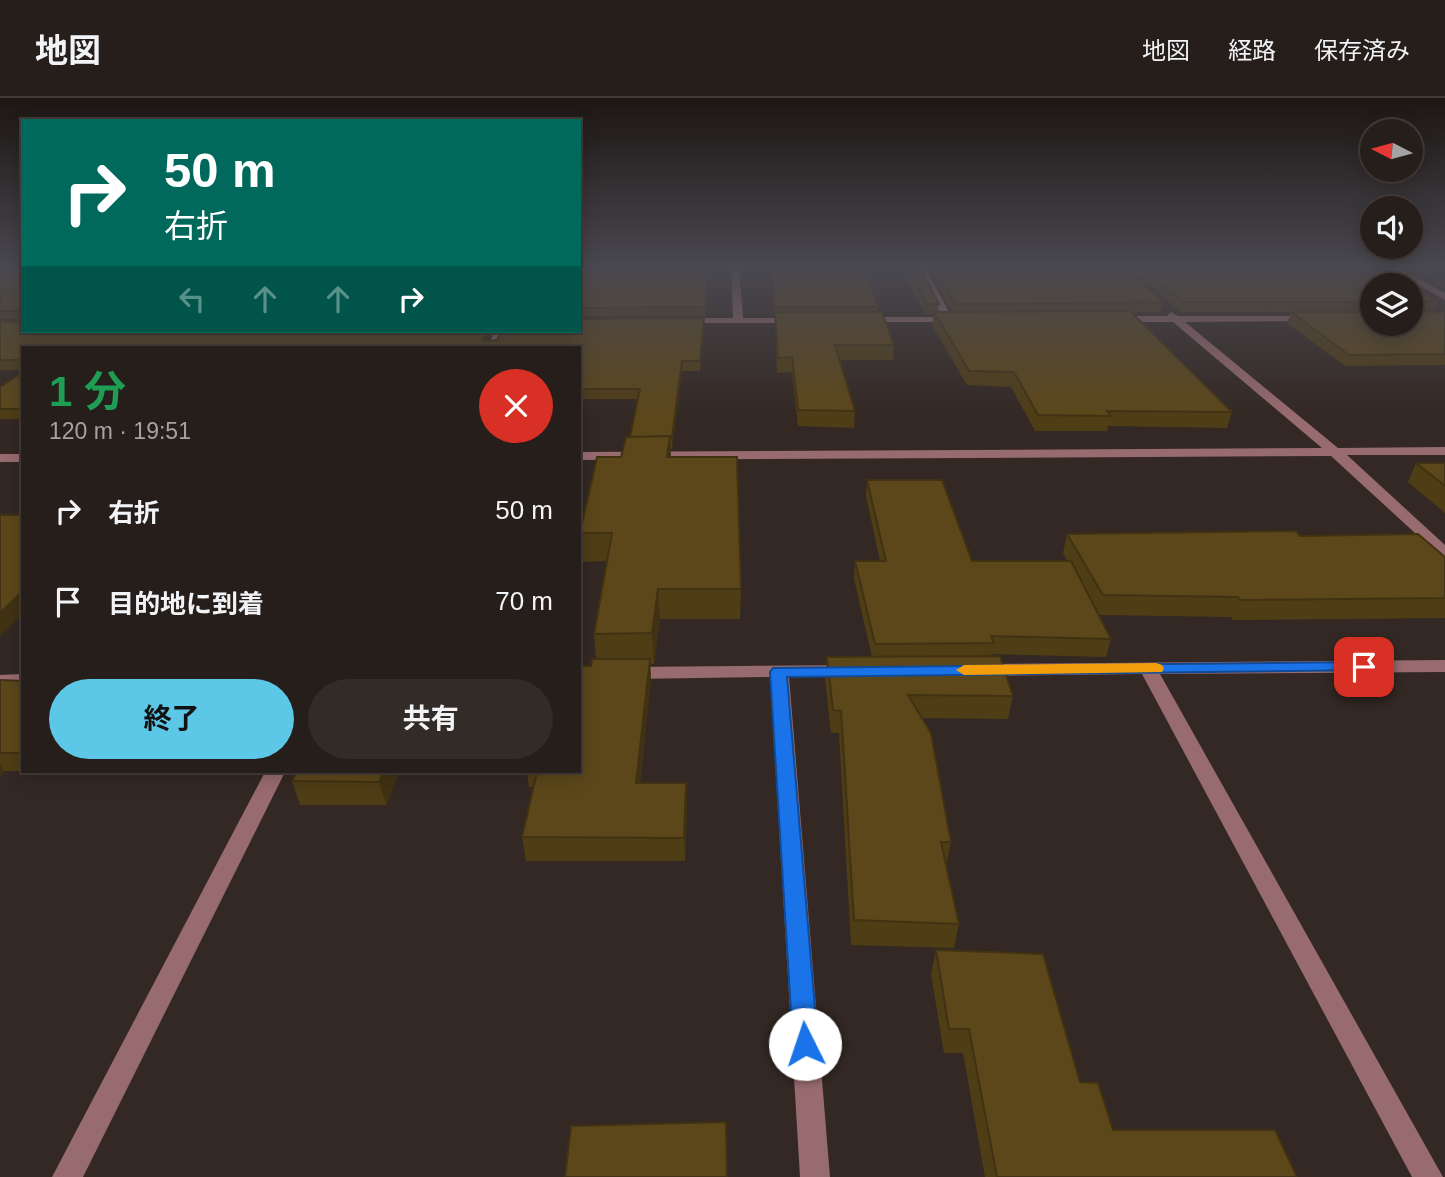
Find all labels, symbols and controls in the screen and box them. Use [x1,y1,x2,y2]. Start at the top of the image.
text: 地図 [35,32,101,69]
text: 地図 [1142,37,1190,64]
text: 経路 [1228,37,1276,64]
text: 保存済み [1314,37,1410,64]
north arrow [1360,119,1423,182]
map controls [1360,119,1423,336]
text: 50 m [164,143,276,197]
icon: right [49,147,140,238]
button: sound [1360,196,1423,259]
text: 右折 [164,208,228,244]
button: layers [1360,273,1423,336]
icon: left [173,280,211,318]
icon: ahead [246,280,284,318]
icon: ahead [319,280,357,318]
icon: right [392,280,430,318]
text: 1 分 [49,368,126,415]
button: close [479,369,553,443]
text: 120 m · 19:51 [49,418,191,444]
icon: right [49,492,87,530]
text: 50 m [495,495,553,525]
text: 右折 [108,498,160,528]
icon: arrive [49,583,87,621]
text: 70 m [495,586,553,616]
text: 目的地に到着 [108,589,264,619]
pin [1334,637,1394,697]
icon: arrive [1345,648,1383,686]
button: 終了 [49,679,294,759]
button: 共有 [308,679,553,759]
position arrow [768,1007,842,1081]

